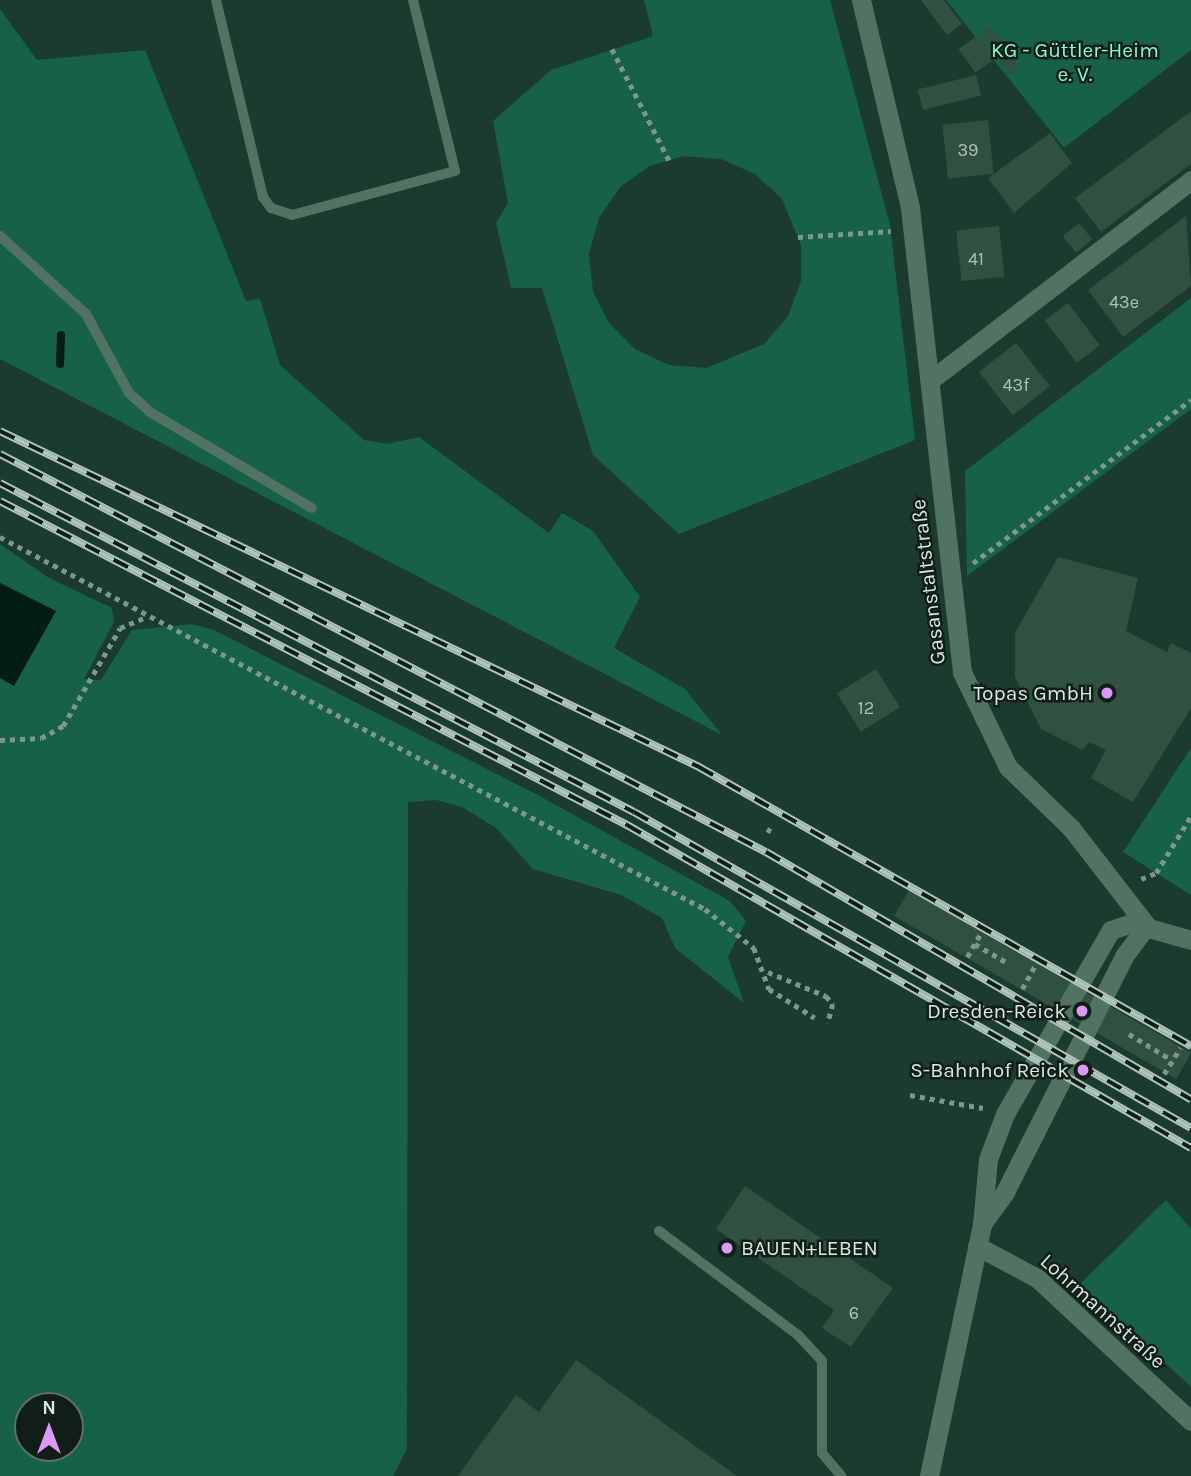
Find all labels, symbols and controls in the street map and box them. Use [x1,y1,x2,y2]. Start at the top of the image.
park label: KG - Güttler-Heim e. V. [991,37,1159,87]
house number: 39 [957,139,979,161]
house number: 41 [968,248,984,270]
house number: 43e [1109,291,1139,313]
house number: 43f [1003,374,1029,396]
street label: Gasanstaltstraße [905,498,951,666]
place label: Topas GmbH [973,680,1093,706]
marker: Topas GmbH [1099,685,1115,701]
house number: 12 [858,697,874,719]
place label: Dresden-Reick [927,998,1066,1024]
marker: Dresden-Reick [1072,1001,1092,1021]
place label: S-Bahnhof Reick [910,1057,1069,1083]
marker: S-Bahnhof Reick [1075,1062,1091,1078]
place label: BAUEN+LEBEN [741,1235,878,1261]
marker: BAUEN+LEBEN [719,1240,735,1256]
street label: Lohrmannstraße [1035,1248,1171,1374]
house number: 6 [849,1302,859,1324]
north arrow [14,1392,84,1462]
text: N [42,1397,56,1419]

